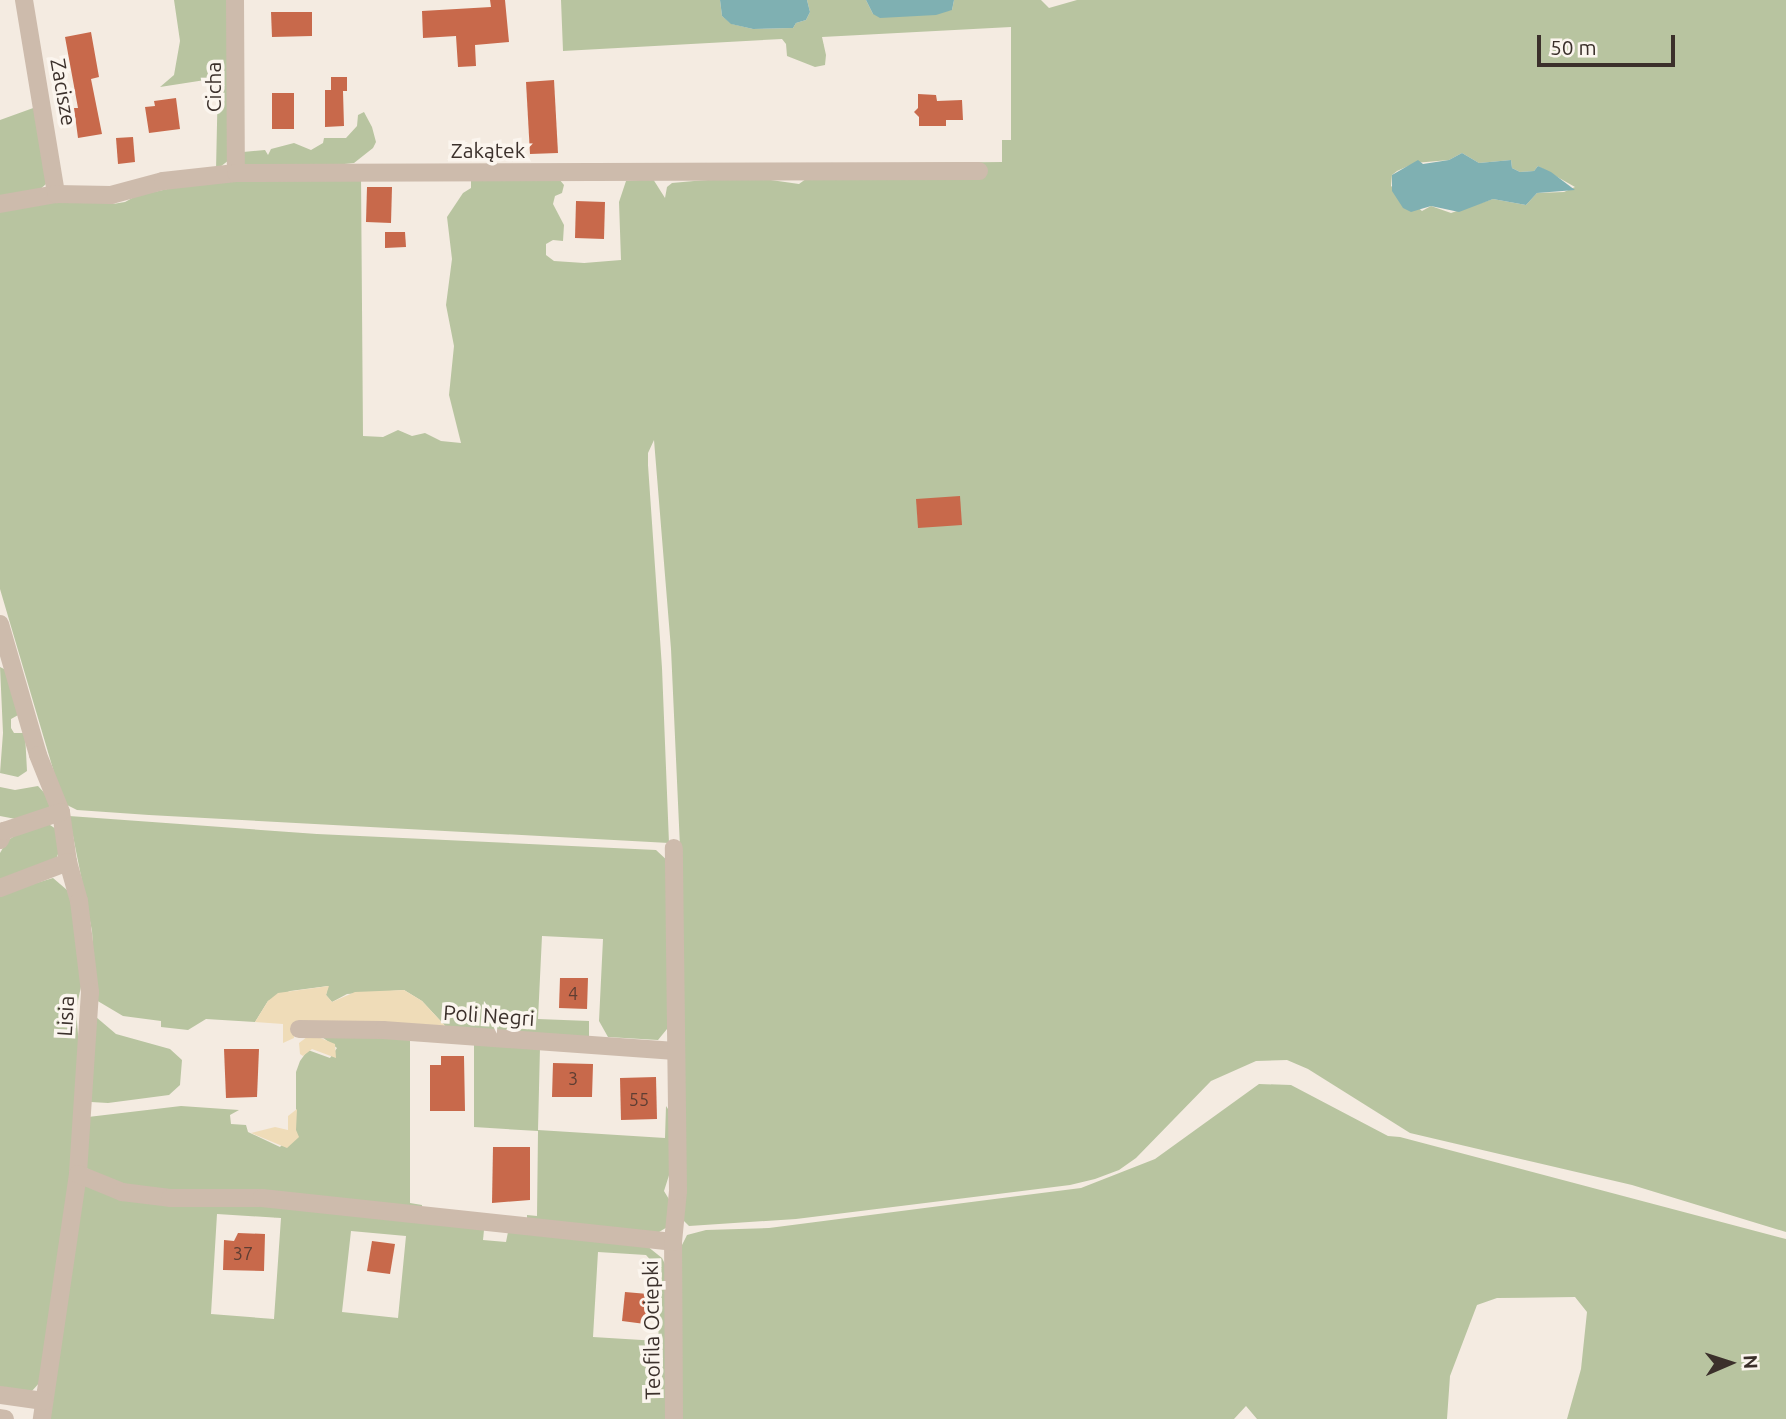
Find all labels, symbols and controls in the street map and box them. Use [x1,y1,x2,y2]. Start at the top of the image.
scale bar [1541,21,1679,65]
text: 50 m [1550,35,1597,59]
street label: Zacisze [46,56,82,128]
street label: Cicha [200,62,226,112]
street label: Zakątek [451,137,525,163]
house number: 4 [568,982,578,1004]
street label: Lisia [51,995,79,1037]
street label: Poli Negri [442,999,536,1031]
house number: 3 [568,1067,578,1089]
house number: 55 [629,1088,649,1110]
house number: 37 [233,1242,253,1264]
street label: Teofila Ociepki [637,1260,665,1400]
north arrow [1695,1328,1765,1398]
text: N [1740,1354,1762,1370]

